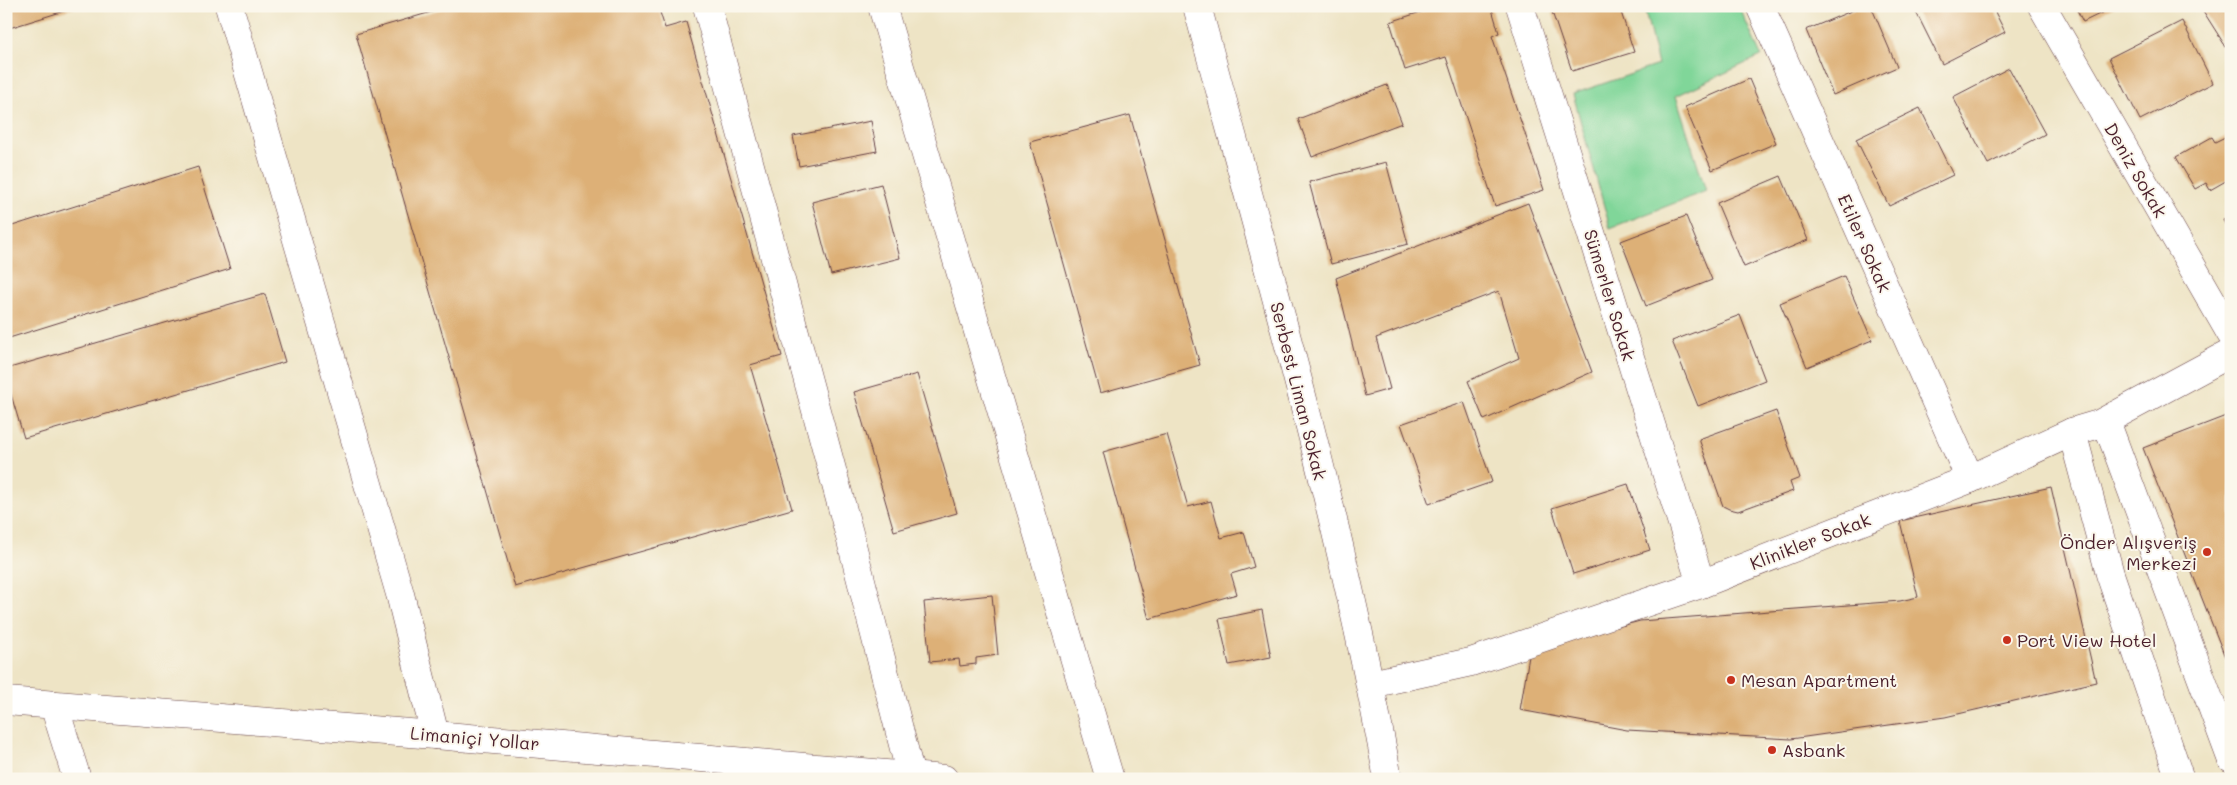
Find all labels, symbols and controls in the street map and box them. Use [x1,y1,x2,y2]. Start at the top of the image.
street label: Deniz Sokak [2099,118,2173,222]
street label: Etiler Sokak [1833,190,1897,296]
street label: Sümerler Sokak [1579,226,1641,364]
street label: Serbest Liman Sokak [1265,299,1333,483]
street label: Klinikler Sokak [1746,507,1874,575]
place label: Önder Alışveriş Merkezi [2060,530,2197,575]
marker: Önder Alışveriş Merkezi [2201,546,2213,558]
place label: Port View Hotel [2017,628,2156,652]
marker: Port View Hotel [2001,634,2013,646]
place label: Mesan Apartment [1741,668,1897,692]
marker: Mesan Apartment [1725,674,1737,686]
street label: Limaniçi Yollar [409,720,541,756]
place label: Asbank [1782,738,1845,762]
marker: Asbank [1766,744,1778,756]

